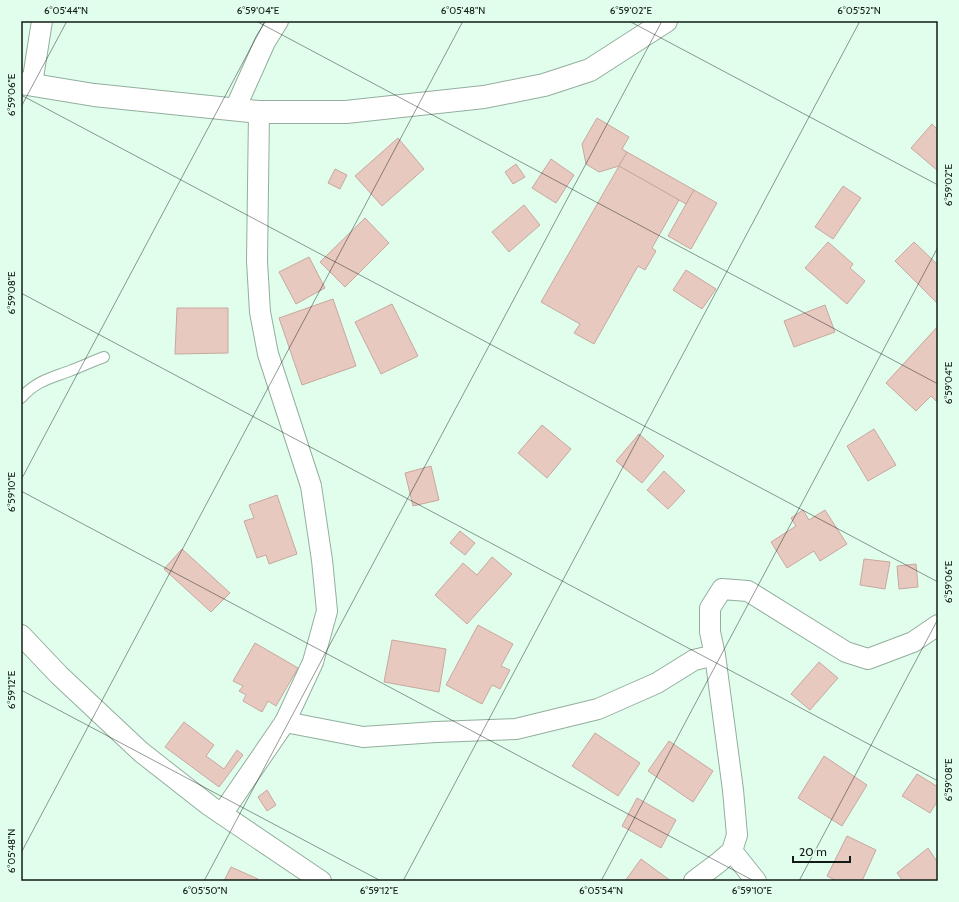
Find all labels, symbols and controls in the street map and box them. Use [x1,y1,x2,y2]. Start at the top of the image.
text: 6°05'44"N [44,4,88,17]
text: 6°59'04"E [237,4,280,17]
text: 6°05'48"N [441,4,485,17]
text: 6°59'02"E [610,4,653,17]
text: 6°05'52"N [837,4,881,17]
text: 6°59'06"E [5,73,18,116]
text: 6°59'02"E [942,163,955,206]
text: 6°59'08"E [5,271,18,315]
text: 6°59'04"E [942,361,955,404]
text: 6°59'10"E [5,471,18,512]
text: 6°59'06"E [942,560,955,603]
text: 6°59'12"E [5,670,18,709]
text: 6°59'08"E [942,758,955,802]
text: 6°05'48"N [5,829,18,873]
scale bar [793,838,850,864]
text: 20 m [799,844,827,859]
text: 6°05'50"N [182,884,228,897]
text: 6°59'12"E [360,884,399,897]
text: 6°05'54"N [579,884,623,897]
text: 6°59'10"E [732,884,773,897]

